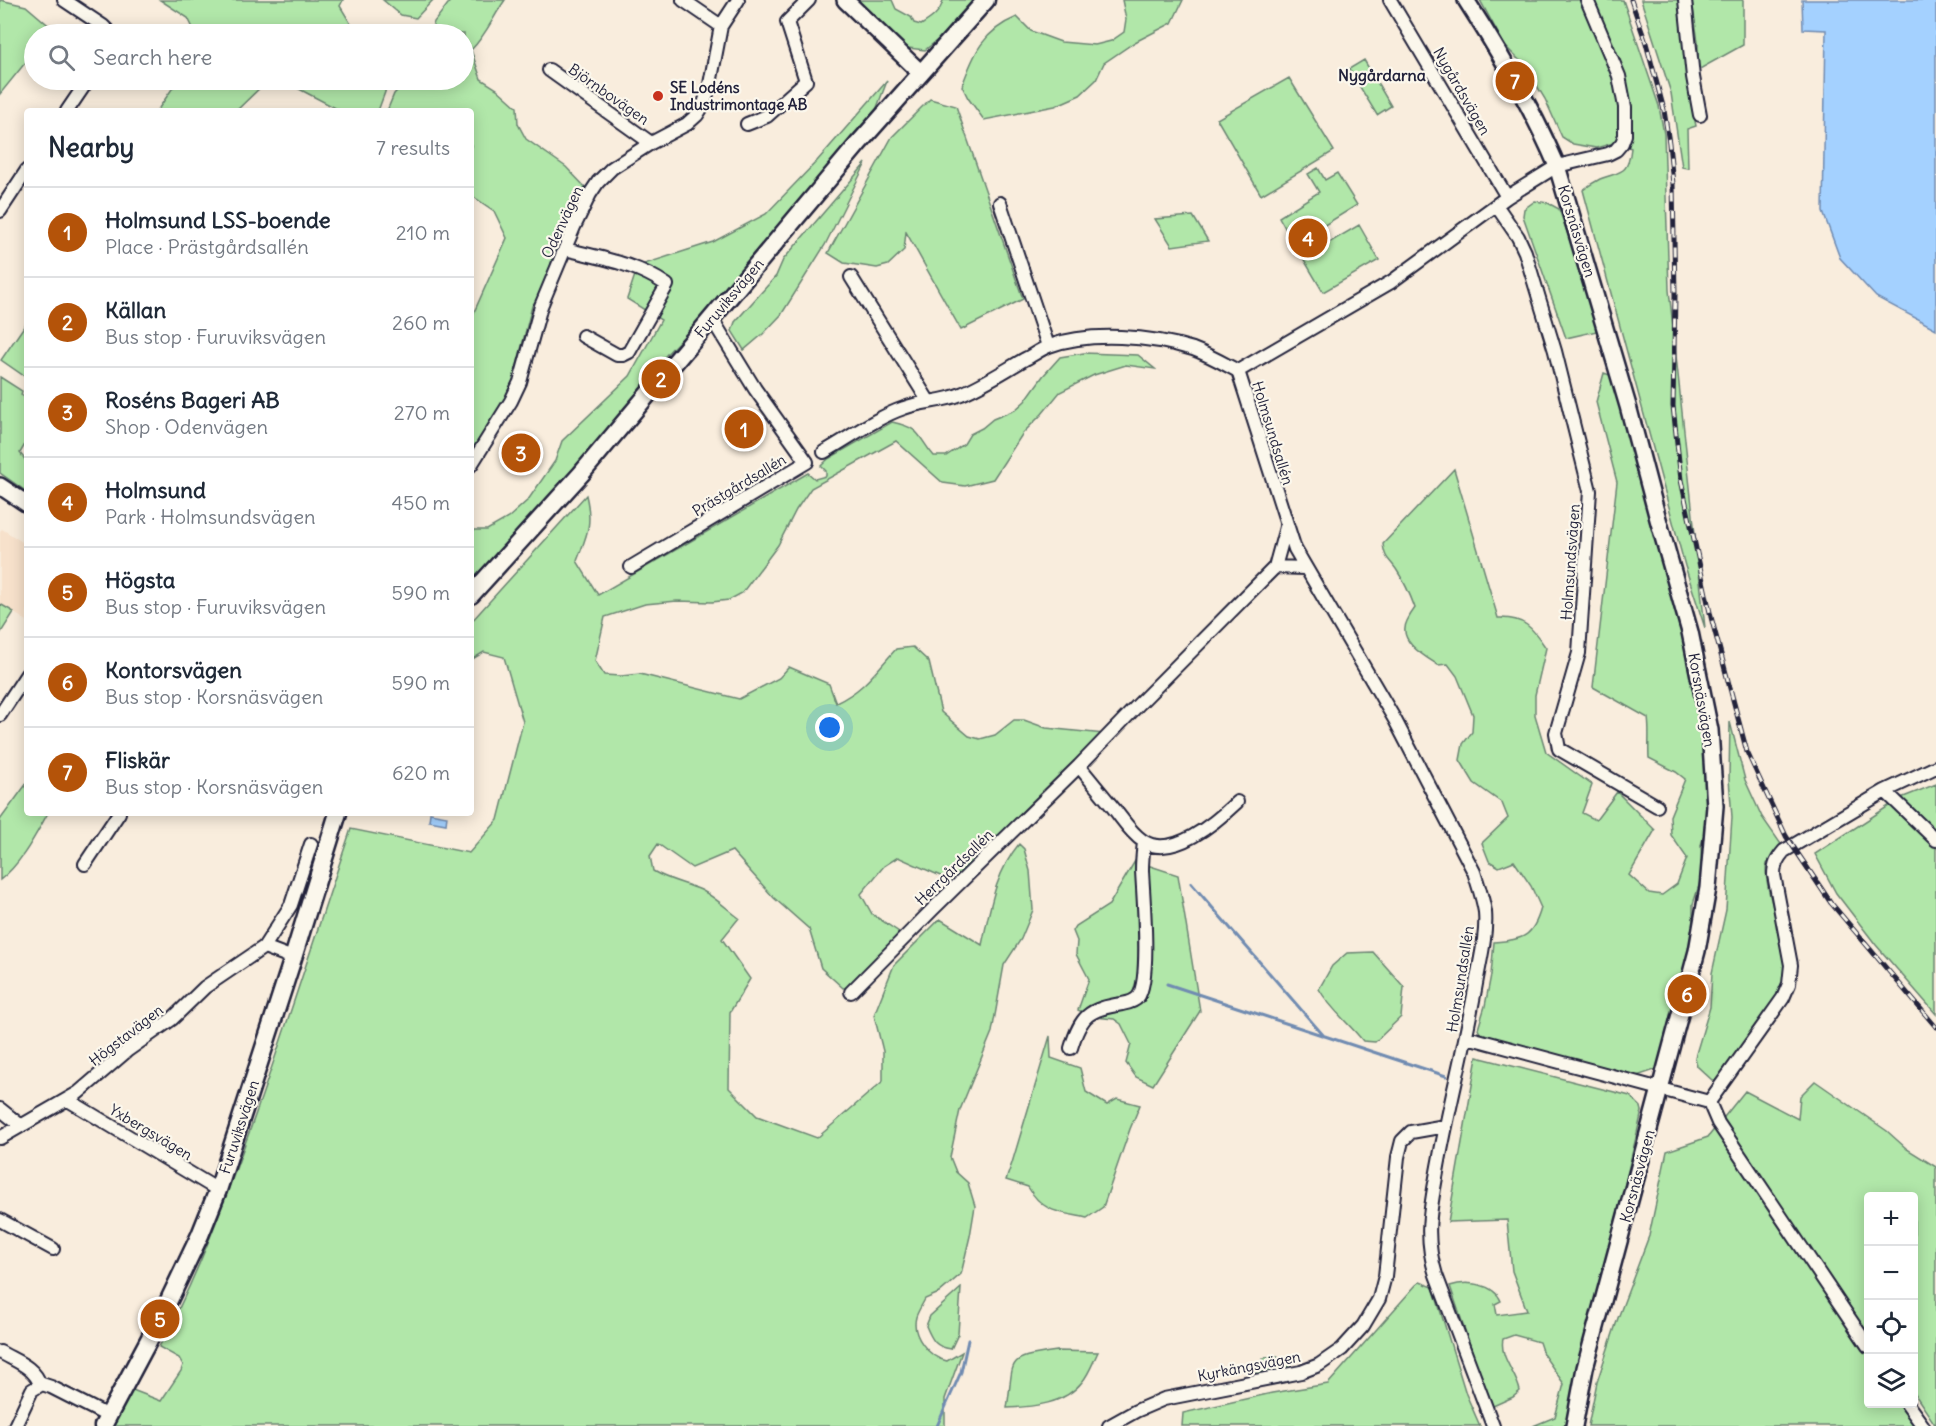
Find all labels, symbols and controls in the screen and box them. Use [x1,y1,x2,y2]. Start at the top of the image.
search box [24,24,474,90]
icon: search [45,41,78,74]
text: Search here [93,43,212,71]
street label: Nygårdsvägen [1429,44,1495,139]
pin: 7 [1496,58,1534,104]
street label: Björnbovägen [565,59,653,129]
district label: Nygårdarna [1338,65,1426,86]
place label: SE Lodéns Industrimontage AB [670,78,807,115]
marker: SE Lodéns Industrimontage AB [651,89,665,103]
text: Nearby [48,131,134,164]
text: 7 results [376,135,450,160]
street label: Odenvägen [537,182,587,261]
street label: Korsnäsvägen [1554,183,1600,280]
text: Holmsund LSS-boende [105,206,331,234]
pin: 4 [1288,216,1328,260]
text: 1 [64,220,71,245]
text: 210 m [396,220,450,245]
text: Place · Prästgårdsallén [105,234,309,259]
street label: Furuviksvägen [690,254,768,341]
text: Källan [105,296,166,324]
text: 2 [62,310,73,335]
text: 260 m [392,310,450,335]
text: Bus stop · Furuviksvägen [105,324,326,349]
pin: 2 [642,356,680,401]
street label: Holmsundsallén [1248,379,1298,488]
text: Roséns Bageri AB [105,386,280,414]
text: 3 [62,400,73,425]
text: 270 m [394,400,450,425]
pin: 1 [724,406,764,452]
text: Shop · Odenvägen [105,414,268,439]
pin: 3 [502,430,540,476]
street label: Prästgårdsallén [689,449,790,520]
text: Holmsund [105,476,206,504]
text: 4 [62,490,73,515]
text: 450 m [391,490,450,515]
street label: Holmsundsvägen [1556,503,1584,621]
text: Park · Holmsundsvägen [105,504,316,529]
text: Högsta [105,566,175,594]
text: 5 [62,580,73,605]
text: 590 m [392,580,450,605]
text: Bus stop · Furuviksvägen [105,594,326,619]
street label: Korsnäsvägen [1684,651,1720,749]
text: Kontorsvägen [105,656,242,684]
text: 6 [62,670,73,695]
text: 590 m [392,670,450,695]
text: Bus stop · Korsnäsvägen [105,684,323,709]
your location [815,713,844,742]
text: Fliskär [105,746,170,774]
text: 7 [63,760,72,785]
text: 620 m [392,760,450,785]
text: Bus stop · Korsnäsvägen [105,774,323,799]
street label: Herrgårdsallén [911,825,997,909]
street label: Holmsundsallén [1442,924,1478,1034]
pin: 6 [1668,972,1706,1016]
street label: Högstavägen [85,1000,167,1070]
street label: Furuviksvägen [215,1077,263,1176]
street label: Yxbergsvägen [106,1100,196,1164]
street label: Korsnäsvägen [1615,1127,1659,1225]
map controls [1864,1192,1918,1408]
button: + [1864,1192,1918,1246]
button: − [1864,1246,1918,1300]
pin: 5 [140,1296,180,1342]
button: locate [1864,1300,1918,1354]
street label: Kyrkängsvägen [1196,1347,1302,1385]
button: layers [1864,1354,1918,1408]

